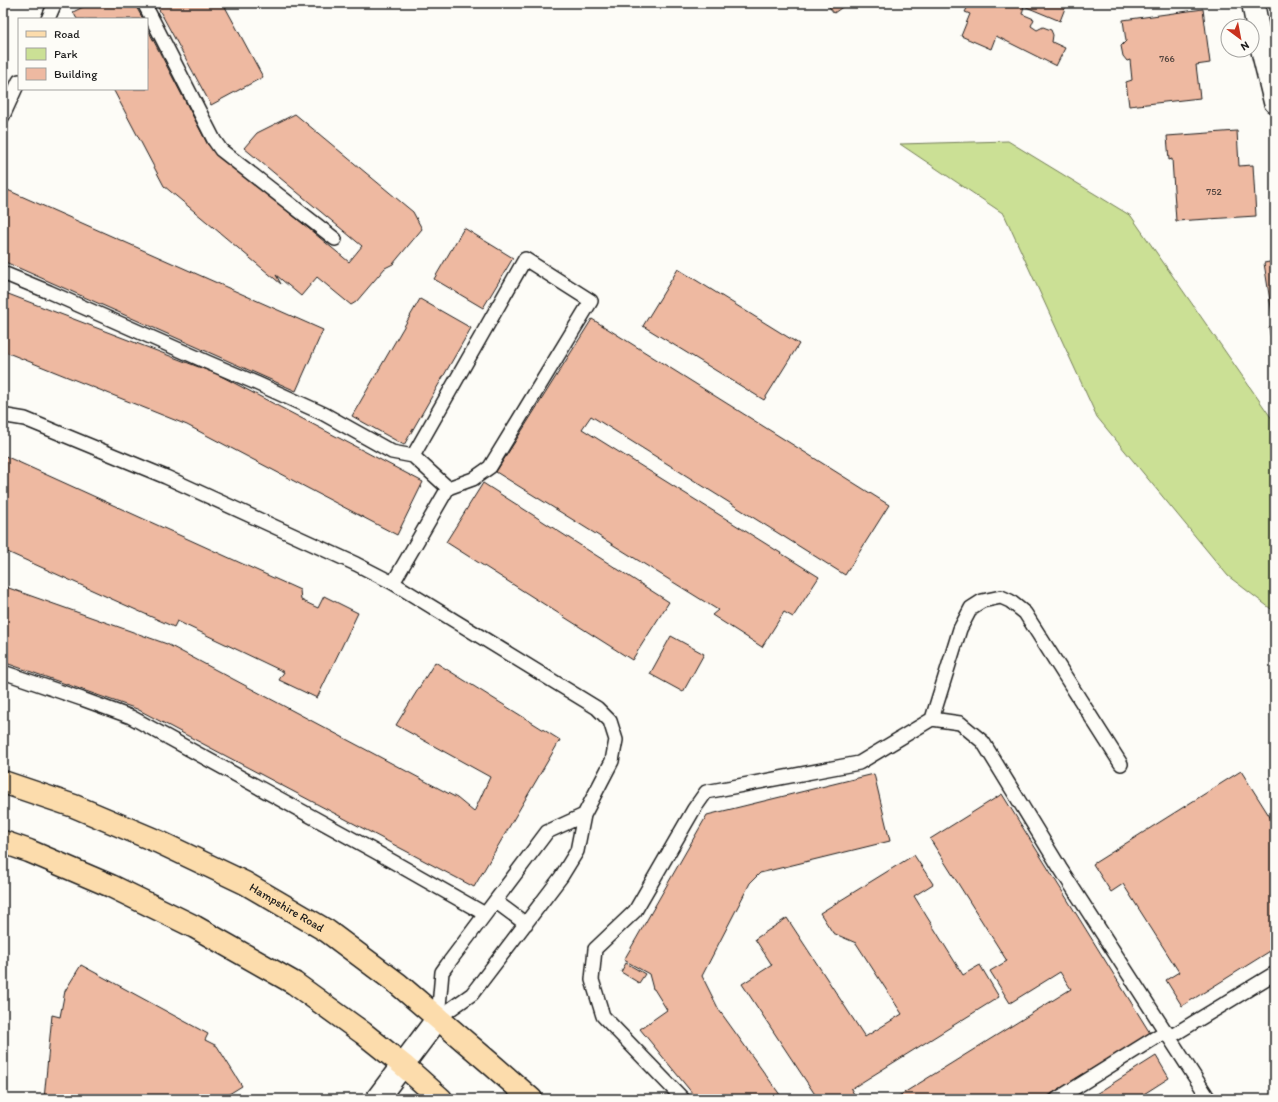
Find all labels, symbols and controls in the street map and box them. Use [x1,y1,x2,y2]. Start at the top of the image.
legend [18,18,148,90]
north arrow [1220,18,1260,58]
text: Road [54,27,80,41]
text: N [1238,39,1252,54]
text: Park [54,47,78,61]
house number: 766 [1159,52,1175,65]
text: Building [54,67,98,81]
house number: 752 [1206,185,1222,198]
street label: Hampshire Road [247,880,327,935]

